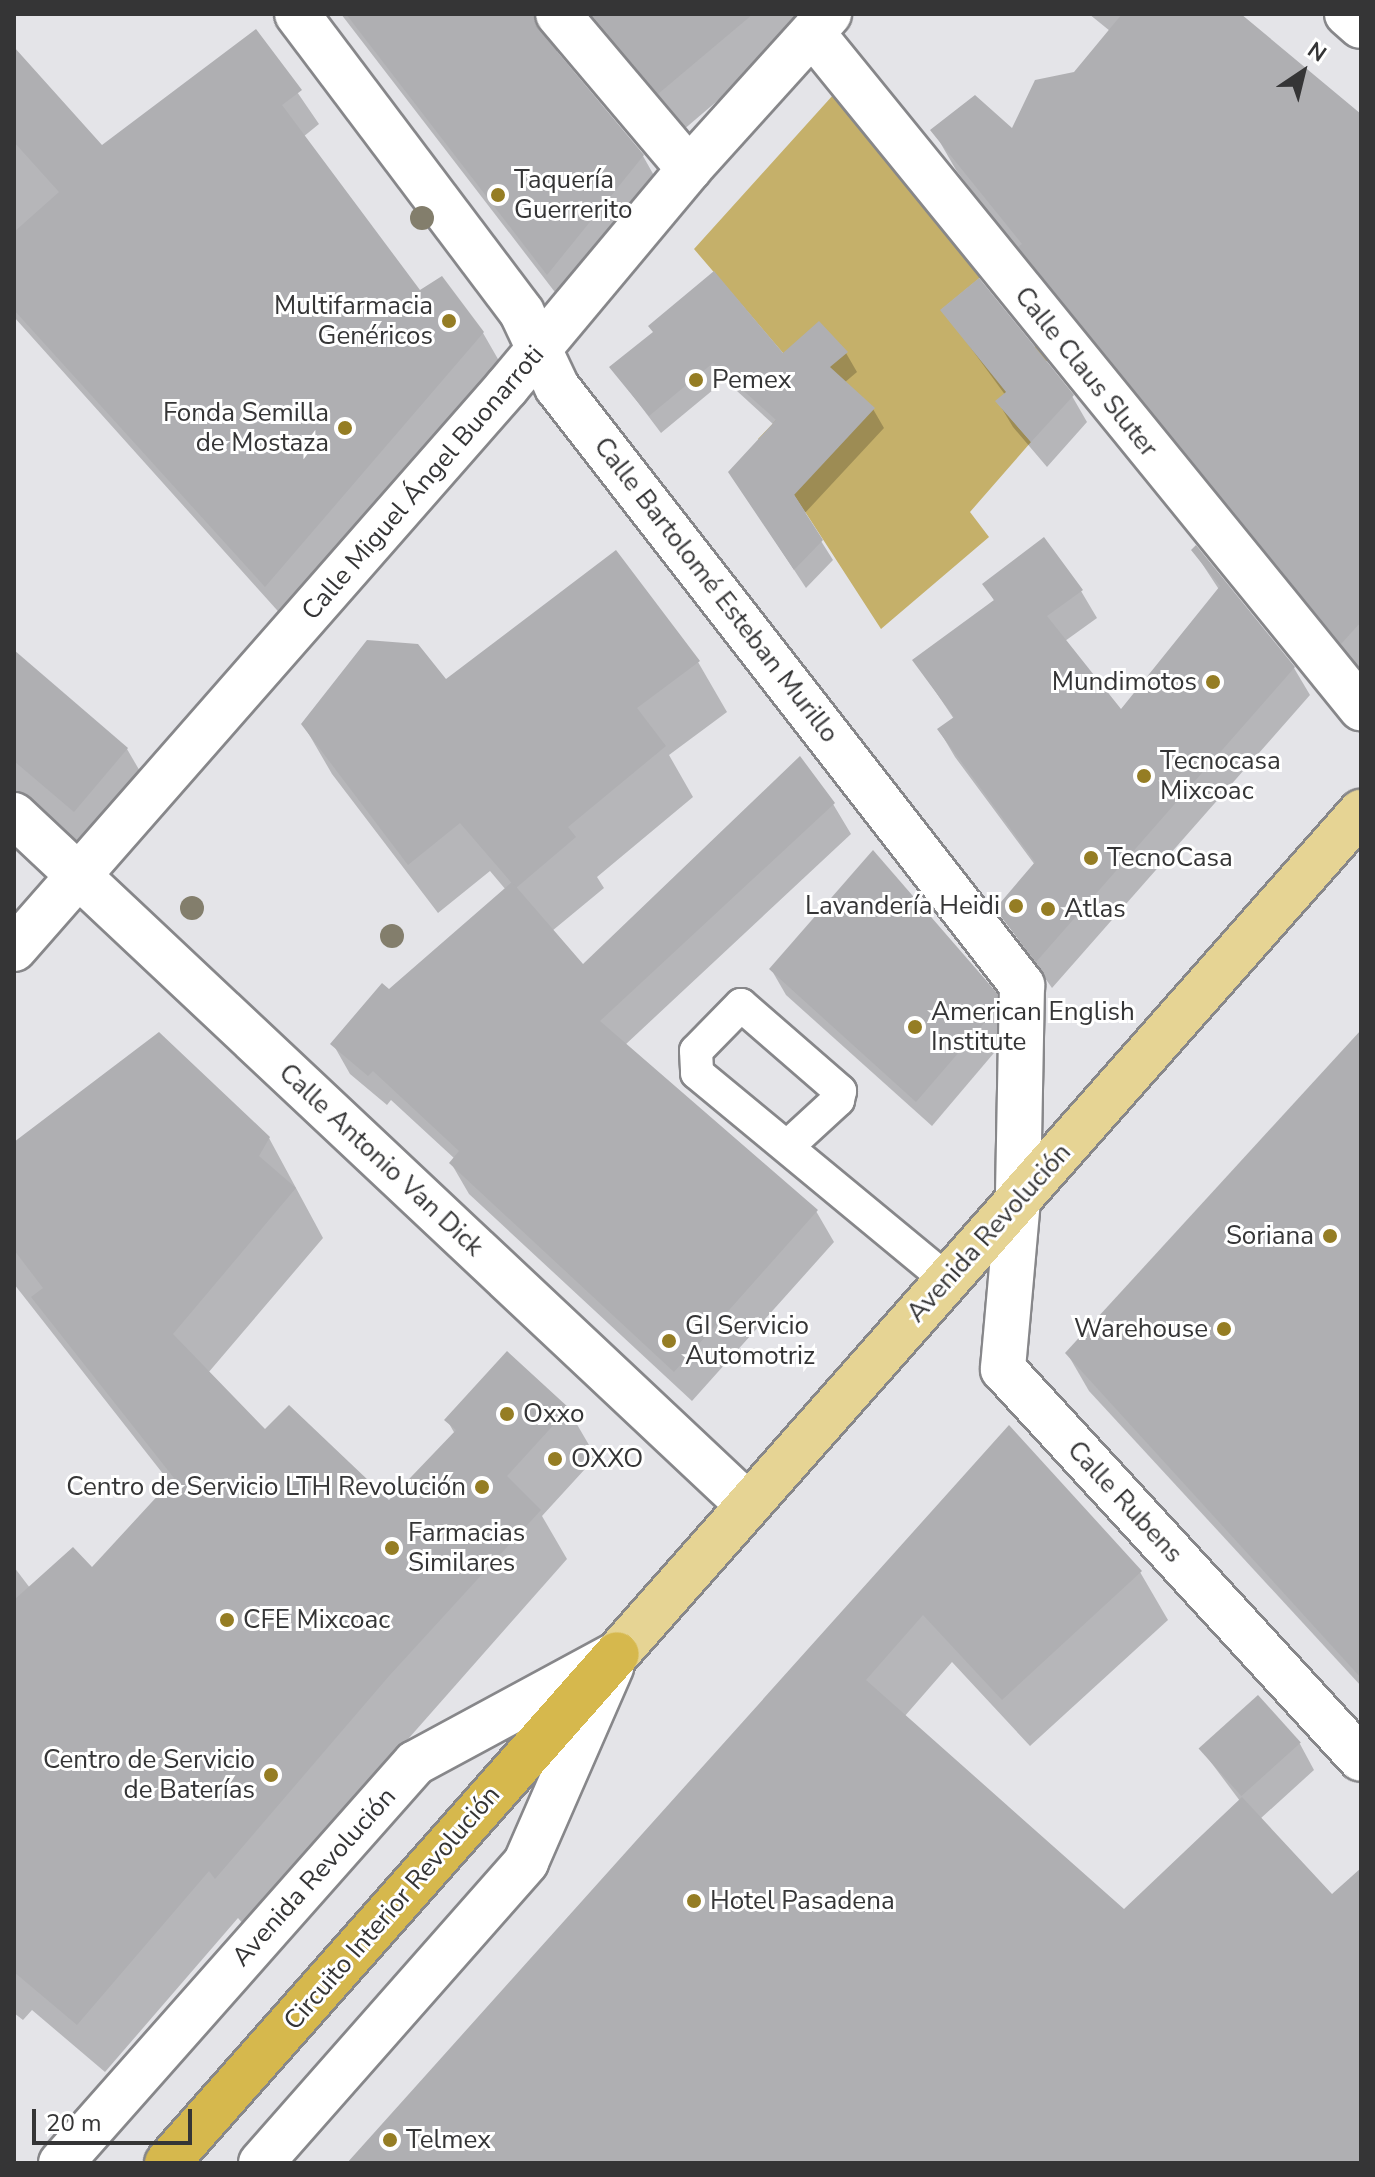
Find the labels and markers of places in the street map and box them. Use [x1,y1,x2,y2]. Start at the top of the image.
place label: Taquería Guerrerito [514,164,632,226]
marker: Taquería Guerrerito [489,186,507,204]
place label: Multifarmacia Genéricos [274,290,433,352]
marker: Multifarmacia Genéricos [440,312,458,330]
place label: Pemex [712,364,791,396]
marker: Pemex [687,371,705,389]
place label: Fonda Semilla de Mostaza [163,397,329,458]
marker: Fonda Semilla de Mostaza [336,419,354,437]
place label: Mundimotos [1052,666,1197,698]
marker: Mundimotos [1204,673,1222,691]
place label: Tecnocasa Mixcoac [1160,745,1281,806]
marker: Tecnocasa Mixcoac [1135,767,1153,785]
place label: TecnoCasa [1107,842,1233,874]
marker: TecnoCasa [1082,849,1100,867]
place label: Lavandería Heidi [805,890,1000,922]
place label: Atlas [1064,893,1126,925]
marker: Lavandería Heidi [1007,897,1025,915]
marker: Atlas [1039,900,1057,918]
place label: American English Institute [931,996,1135,1058]
marker: American English Institute [906,1018,924,1036]
place label: Soriana [1226,1220,1314,1252]
marker: Soriana [1321,1227,1339,1245]
place label: GI Servicio Automotriz [685,1310,815,1372]
place label: Warehouse [1074,1313,1208,1345]
marker: Warehouse [1215,1320,1233,1338]
marker: GI Servicio Automotriz [660,1332,678,1350]
place label: Oxxo [523,1398,584,1430]
marker: Oxxo [498,1405,516,1423]
place label: OXXO [571,1443,643,1475]
marker: OXXO [546,1450,564,1468]
place label: Centro de Servicio LTH Revolución [66,1471,466,1503]
marker: Centro de Servicio LTH Revolución [473,1478,491,1496]
place label: Farmacias Similares [408,1517,525,1578]
marker: Farmacias Similares [383,1539,401,1557]
place label: CFE Mixcoac [243,1604,390,1636]
marker: CFE Mixcoac [218,1611,236,1629]
place label: Centro de Servicio de Baterías [43,1744,255,1806]
marker: Centro de Servicio de Baterías [262,1766,280,1784]
place label: Hotel Pasadena [710,1885,895,1917]
marker: Hotel Pasadena [685,1892,703,1910]
place label: Telmex [406,2124,491,2156]
marker: Telmex [381,2131,399,2149]

